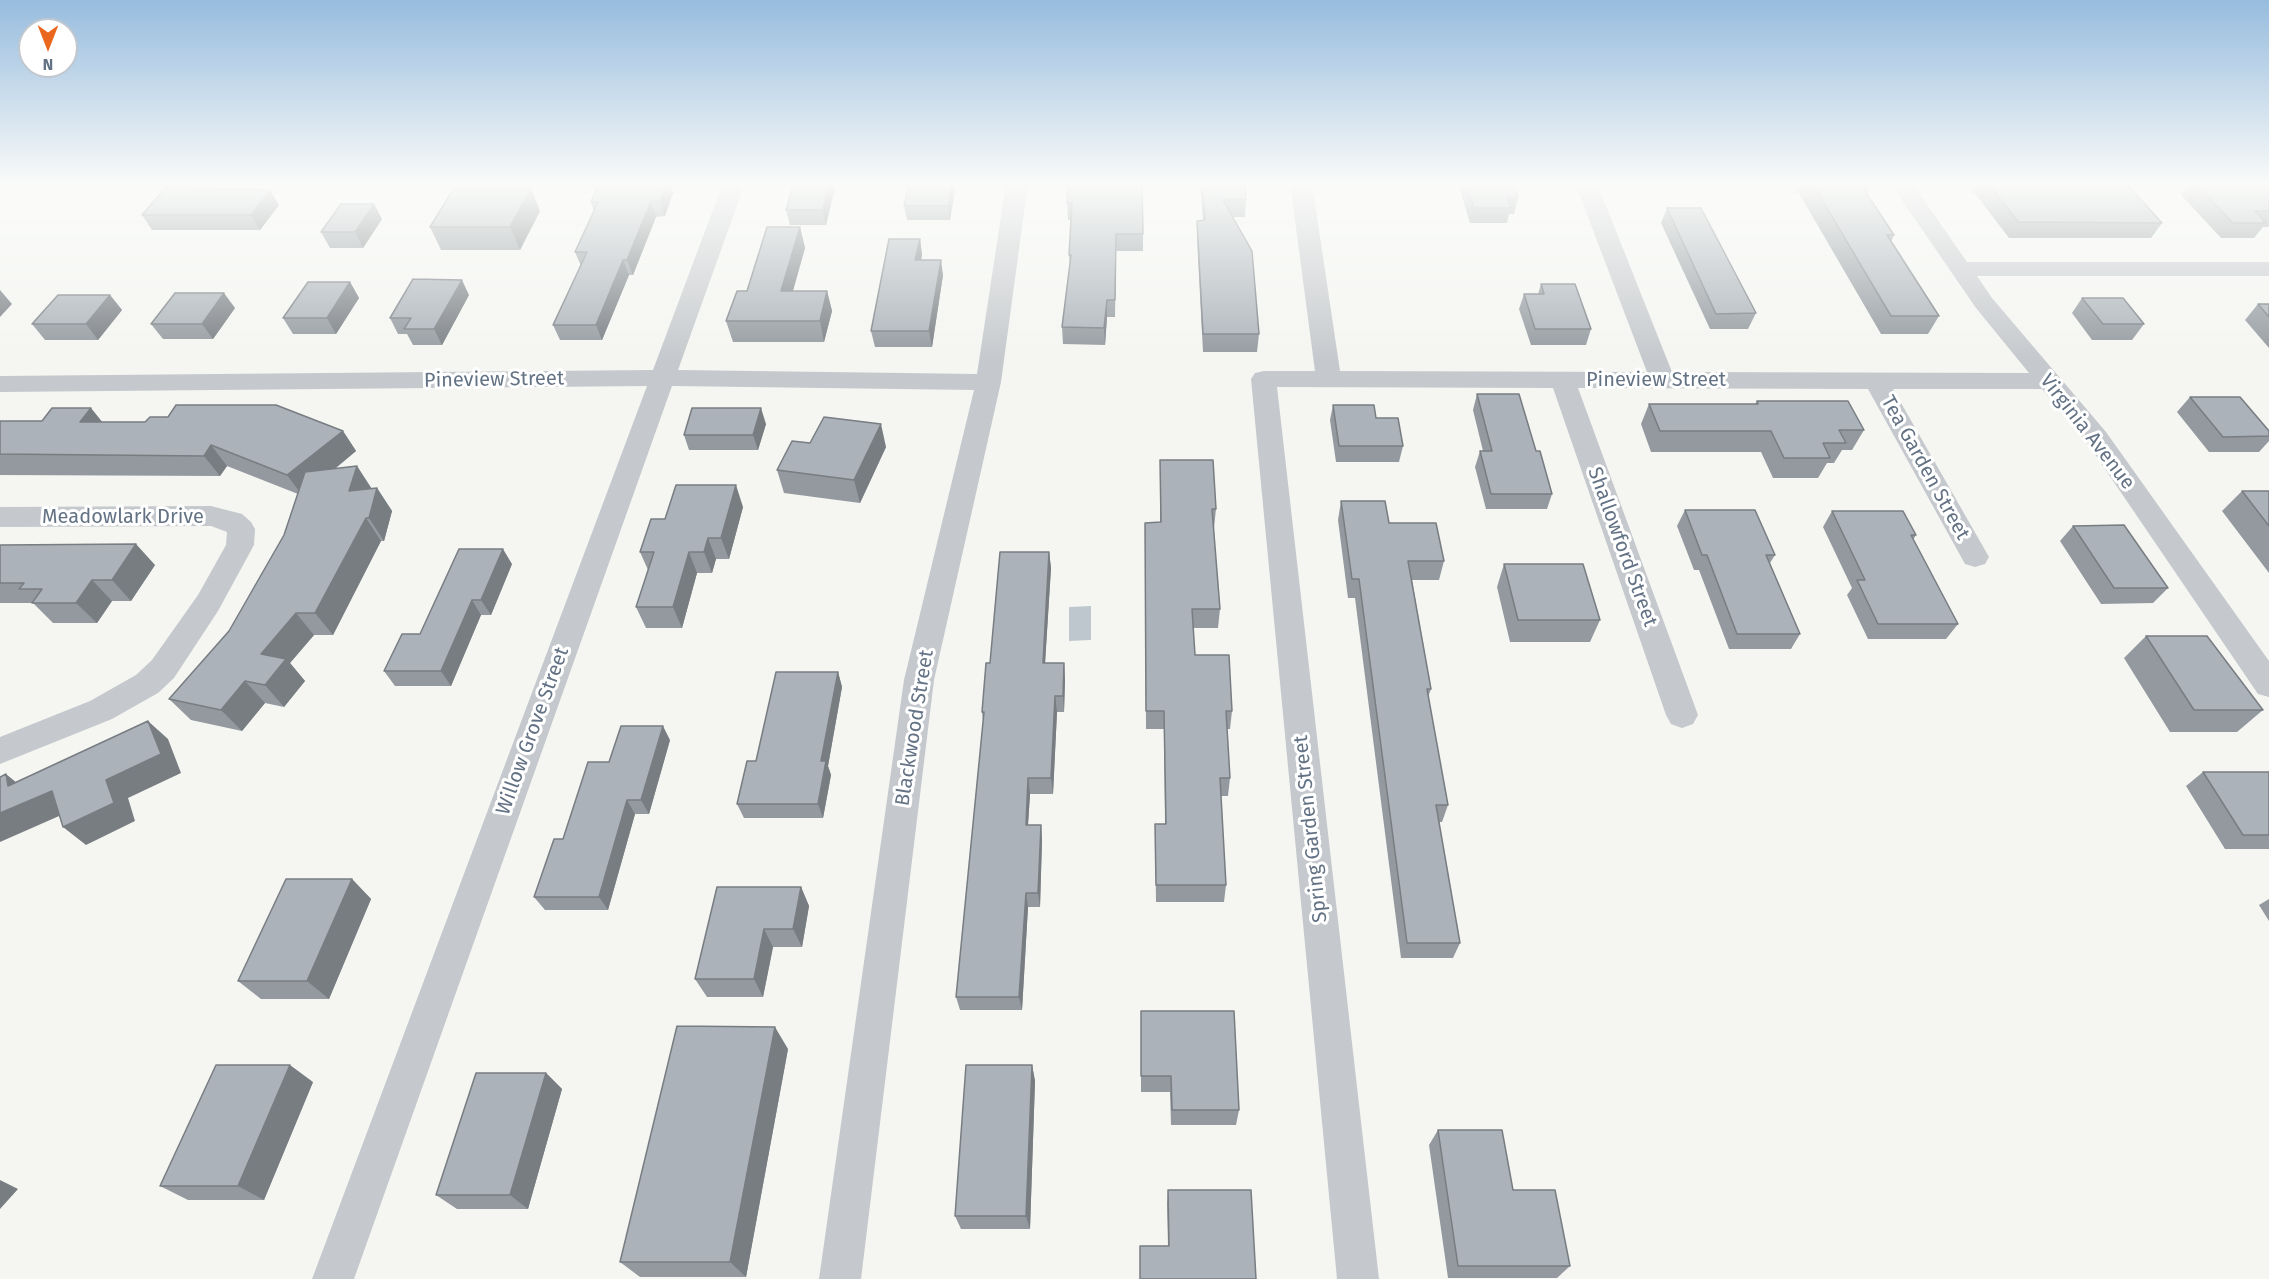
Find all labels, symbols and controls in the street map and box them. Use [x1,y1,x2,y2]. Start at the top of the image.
north arrow [18,18,78,78]
text: N [43,55,53,74]
street label: Pineview Street [424,367,564,393]
street label: Pineview Street [1586,368,1726,392]
street label: Virginia Avenue [2034,369,2140,495]
street label: Tea Garden Street [1876,392,1974,544]
street label: Shallowford Street [1582,464,1662,630]
street label: Meadowlark Drive [42,505,204,529]
street label: Willow Grove Street [492,644,574,818]
street label: Blackwood Street [891,648,939,808]
street label: Spring Garden Street [1289,734,1333,924]

